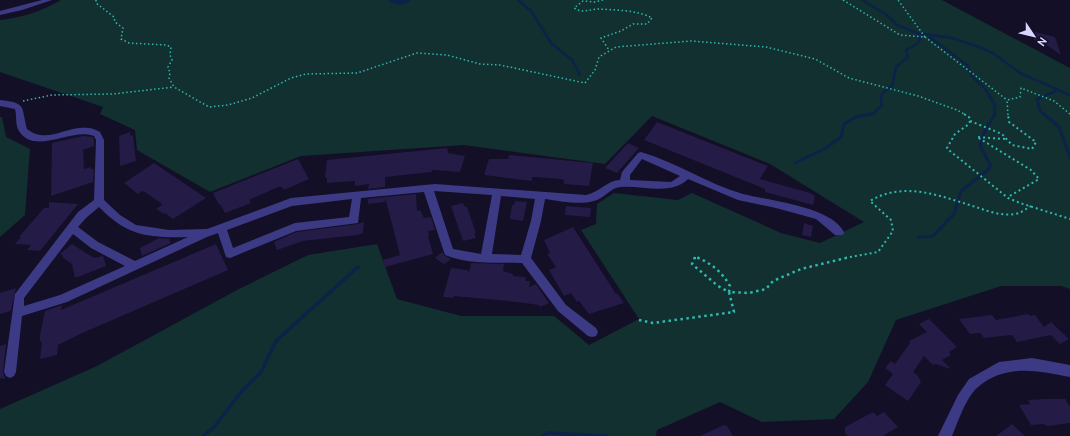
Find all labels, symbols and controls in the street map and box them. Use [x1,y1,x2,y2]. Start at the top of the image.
north arrow [1014,16,1054,56]
text: N [1033,34,1049,48]

